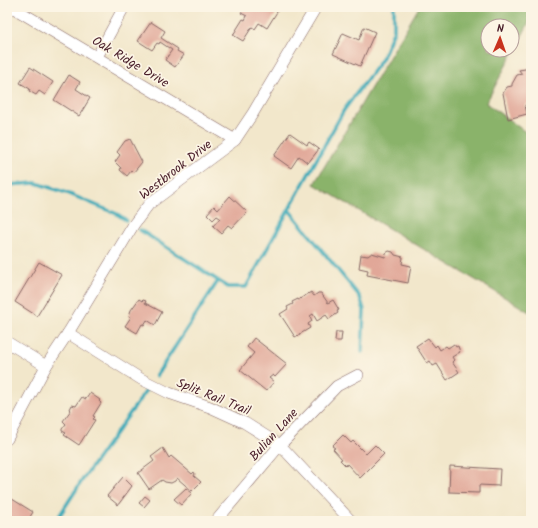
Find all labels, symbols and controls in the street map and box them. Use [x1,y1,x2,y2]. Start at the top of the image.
north arrow [480,18,520,58]
text: N [497,20,504,38]
street label: Oak Ridge Drive [88,31,173,94]
street label: Westbrook Drive [135,135,217,206]
street label: Split Rail Trail [173,373,254,422]
street label: Bulian Lane [245,404,304,466]

